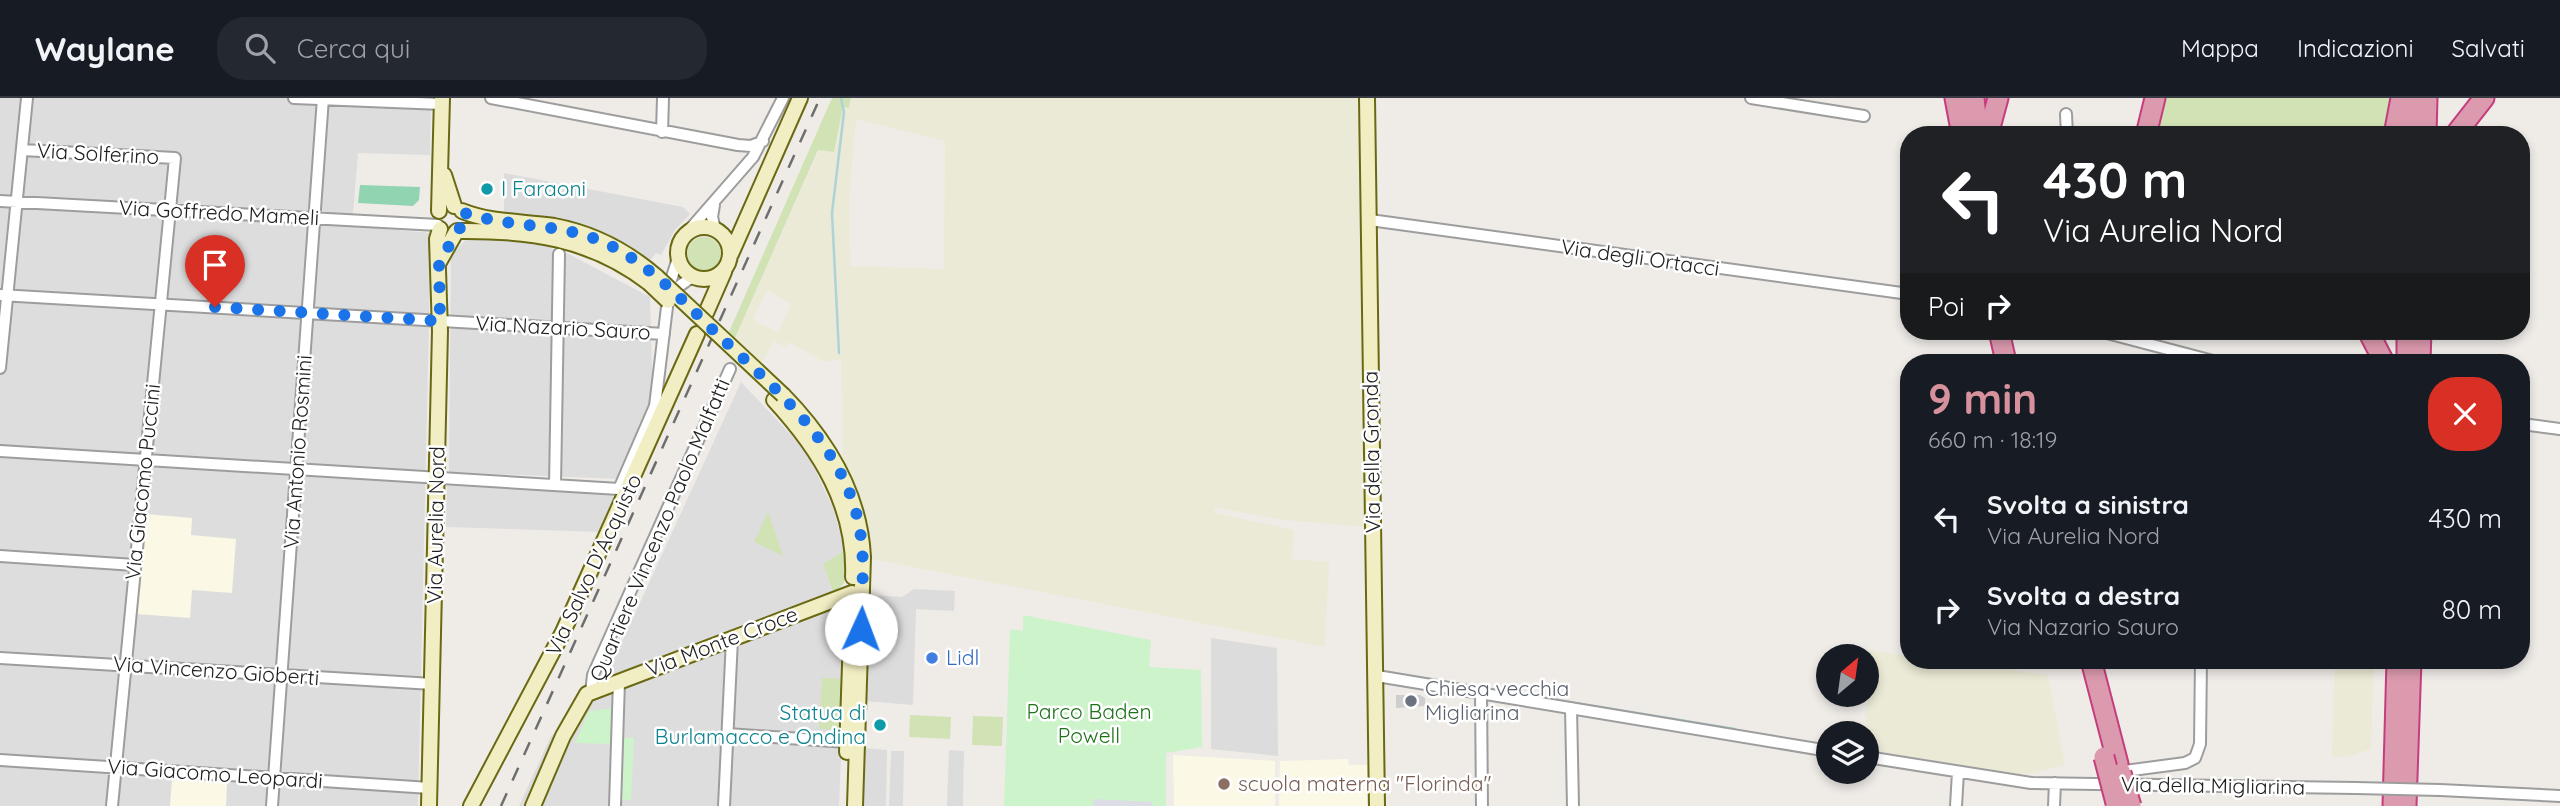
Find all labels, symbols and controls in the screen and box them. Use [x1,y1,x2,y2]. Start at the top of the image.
search box [217,17,707,80]
text: Waylane [35,28,175,69]
icon: search [241,29,279,67]
text: Cerca qui [297,32,410,65]
text: Mappa [2181,33,2259,63]
text: Indicazioni [2297,33,2414,63]
text: Salvati [2452,33,2525,63]
street label: Via Solferino [36,137,160,169]
text: 430 m [2043,149,2187,210]
icon: left [1928,154,2019,245]
place label: I Faraoni [501,175,586,201]
marker: I Faraoni [479,181,495,197]
street label: Via Goffredo Mameli [118,194,320,230]
text: Via Aurelia Nord [2043,210,2284,250]
street label: Via degli Ortacci [1559,233,1721,281]
pin [185,235,245,307]
icon: arrive [196,246,234,284]
icon: right [1979,287,2017,325]
text: Poi [1928,290,1965,323]
street label: Via Nazario Sauro [475,309,651,345]
street label: Via Antonio Rosmini [277,354,317,550]
street label: Via della Gronda [1357,371,1385,533]
text: 9 min [1928,372,2037,425]
street label: Quartiere Vincenzo Paolo Malfatti [583,374,735,685]
button: close [2428,377,2502,451]
street label: Via Giacomo Puccini [119,383,165,581]
text: 660 m · 18:19 [1928,425,2057,454]
street label: Via Aurelia Nord [421,446,449,604]
street label: Via Salvo D'Acquisto [540,470,647,660]
text: Svolta a sinistra [1987,488,2189,521]
icon: left [1928,500,1966,538]
text: 430 m [2428,502,2502,535]
text: Via Aurelia Nord [1987,521,2160,550]
text: Svolta a destra [1987,579,2180,612]
icon: right [1928,591,1966,629]
position arrow [824,592,898,666]
text: 80 m [2442,593,2502,626]
street label: Via Monte Croce [642,600,801,682]
text: Via Nazario Sauro [1987,612,2179,641]
place label: Lidl [946,644,979,670]
north arrow [1816,644,1880,707]
map controls [1816,644,1879,784]
street label: Via Vincenzo Gioberti [112,650,320,690]
marker: Lidl [924,650,940,666]
place label: Chiesa vecchia Migliarina [1425,675,1569,725]
marker: Chiesa vecchia Migliarina [1403,693,1419,709]
park label: Parco Baden Powell [1026,698,1152,748]
place label: Statua di Burlamacco e Ondina [655,699,866,749]
marker: Statua di Burlamacco e Ondina [872,717,888,733]
button: layers [1816,721,1879,784]
street label: Via Giacomo Leopardi [106,753,324,794]
place label: scuola materna "Florinda" [1238,770,1492,796]
street label: Via della Migliarina [2121,770,2305,800]
marker: scuola materna "Florinda" [1216,776,1232,792]

